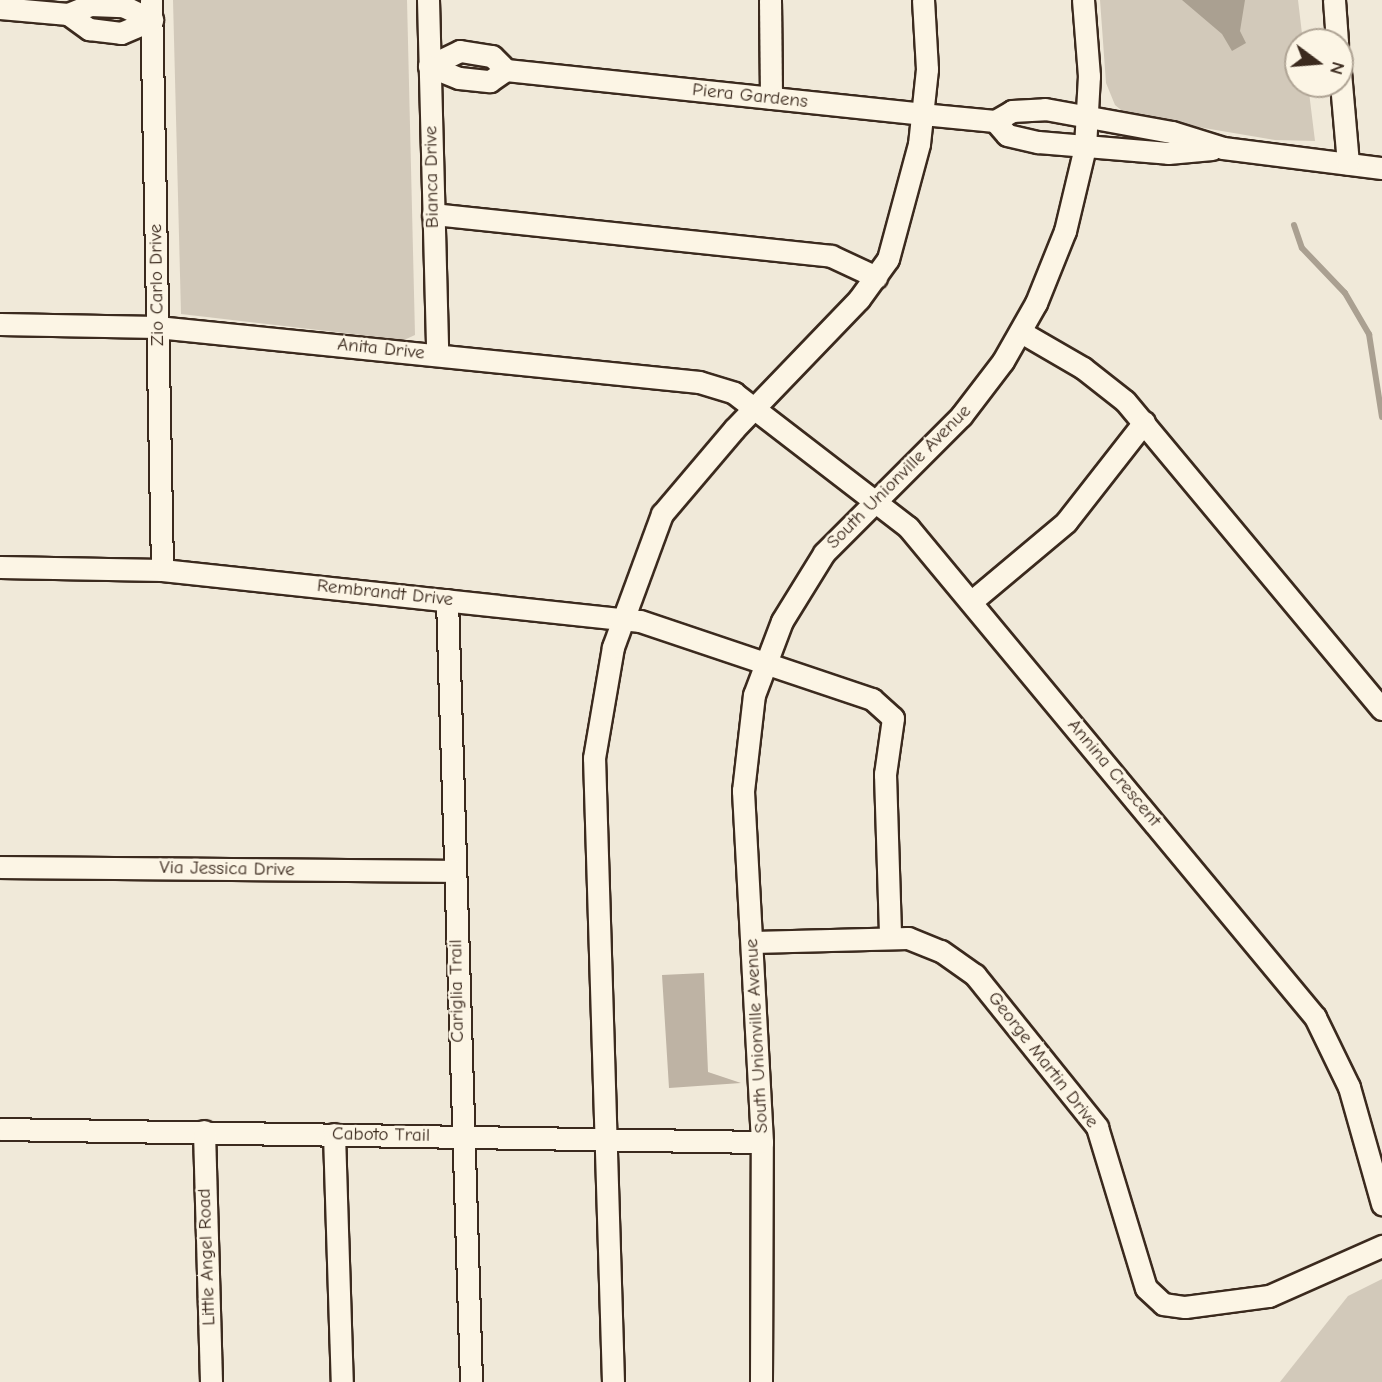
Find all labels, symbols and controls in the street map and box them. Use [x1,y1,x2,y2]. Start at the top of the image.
north arrow [1284,28,1354,98]
text: N [1325,59,1350,77]
street label: Piera Gardens [691,79,809,113]
street label: Bianca Drive [420,126,444,228]
street label: Zio Carlo Drive [145,224,169,346]
street label: Anita Drive [336,333,426,365]
street label: South Unionville Avenue [822,400,976,554]
street label: Rembrandt Drive [316,575,454,611]
street label: Annina Crescent [1062,714,1166,832]
street label: Via Jessica Drive [159,856,295,882]
street label: South Unionville Avenue [741,938,773,1134]
street label: Cariglia Trail [445,939,469,1043]
street label: George Martin Drive [983,987,1103,1133]
street label: Caboto Trail [332,1123,430,1147]
street label: Little Angel Road [193,1188,221,1326]

